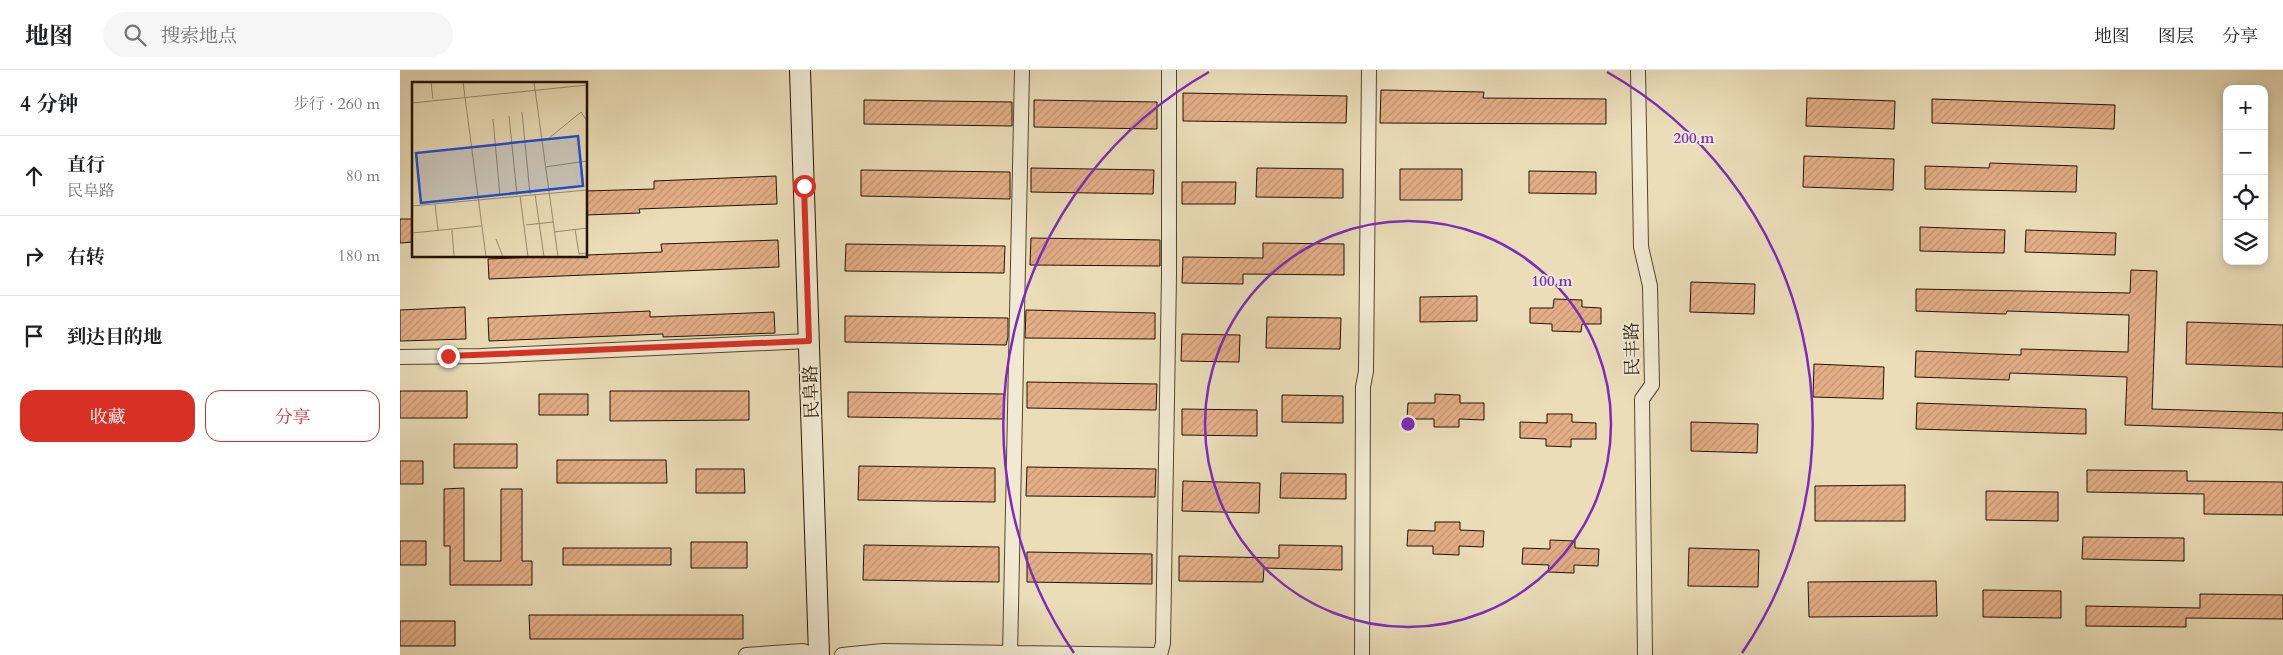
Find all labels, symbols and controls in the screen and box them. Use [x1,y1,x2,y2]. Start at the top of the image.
search box [103,12,453,57]
text: 地图 [25,20,73,53]
icon: search [121,21,149,49]
text: 搜索地点 [161,23,237,49]
text: 地图 [2094,24,2130,49]
text: 图层 [2158,24,2194,49]
text: 分享 [2222,24,2258,49]
inset map [412,82,588,258]
map controls [2223,85,2268,265]
button: + [2223,85,2268,130]
text: 4 分钟 [20,90,78,119]
text: 步行 · 260 m [293,93,380,115]
text: 200 m [1674,128,1715,148]
button: − [2223,130,2268,175]
text: 直行 [67,152,105,178]
icon: ahead [20,162,48,190]
text: 80 m [346,165,380,187]
route start [793,175,816,198]
button: locate [2223,175,2268,220]
text: 民阜路 [67,180,115,202]
button: layers [2223,220,2268,265]
icon: right [20,242,48,270]
text: 右转 [67,244,105,270]
text: 180 m [338,245,380,267]
text: 100 m [1532,271,1573,291]
icon: arrive [20,322,48,350]
street label: 民丰路 [1620,322,1645,376]
text: 到达目的地 [67,324,162,350]
route end [437,345,460,368]
street label: 民阜路 [798,365,825,419]
button: 收藏 [20,390,195,442]
button: 分享 [205,390,380,442]
centre of rings [1399,415,1417,433]

